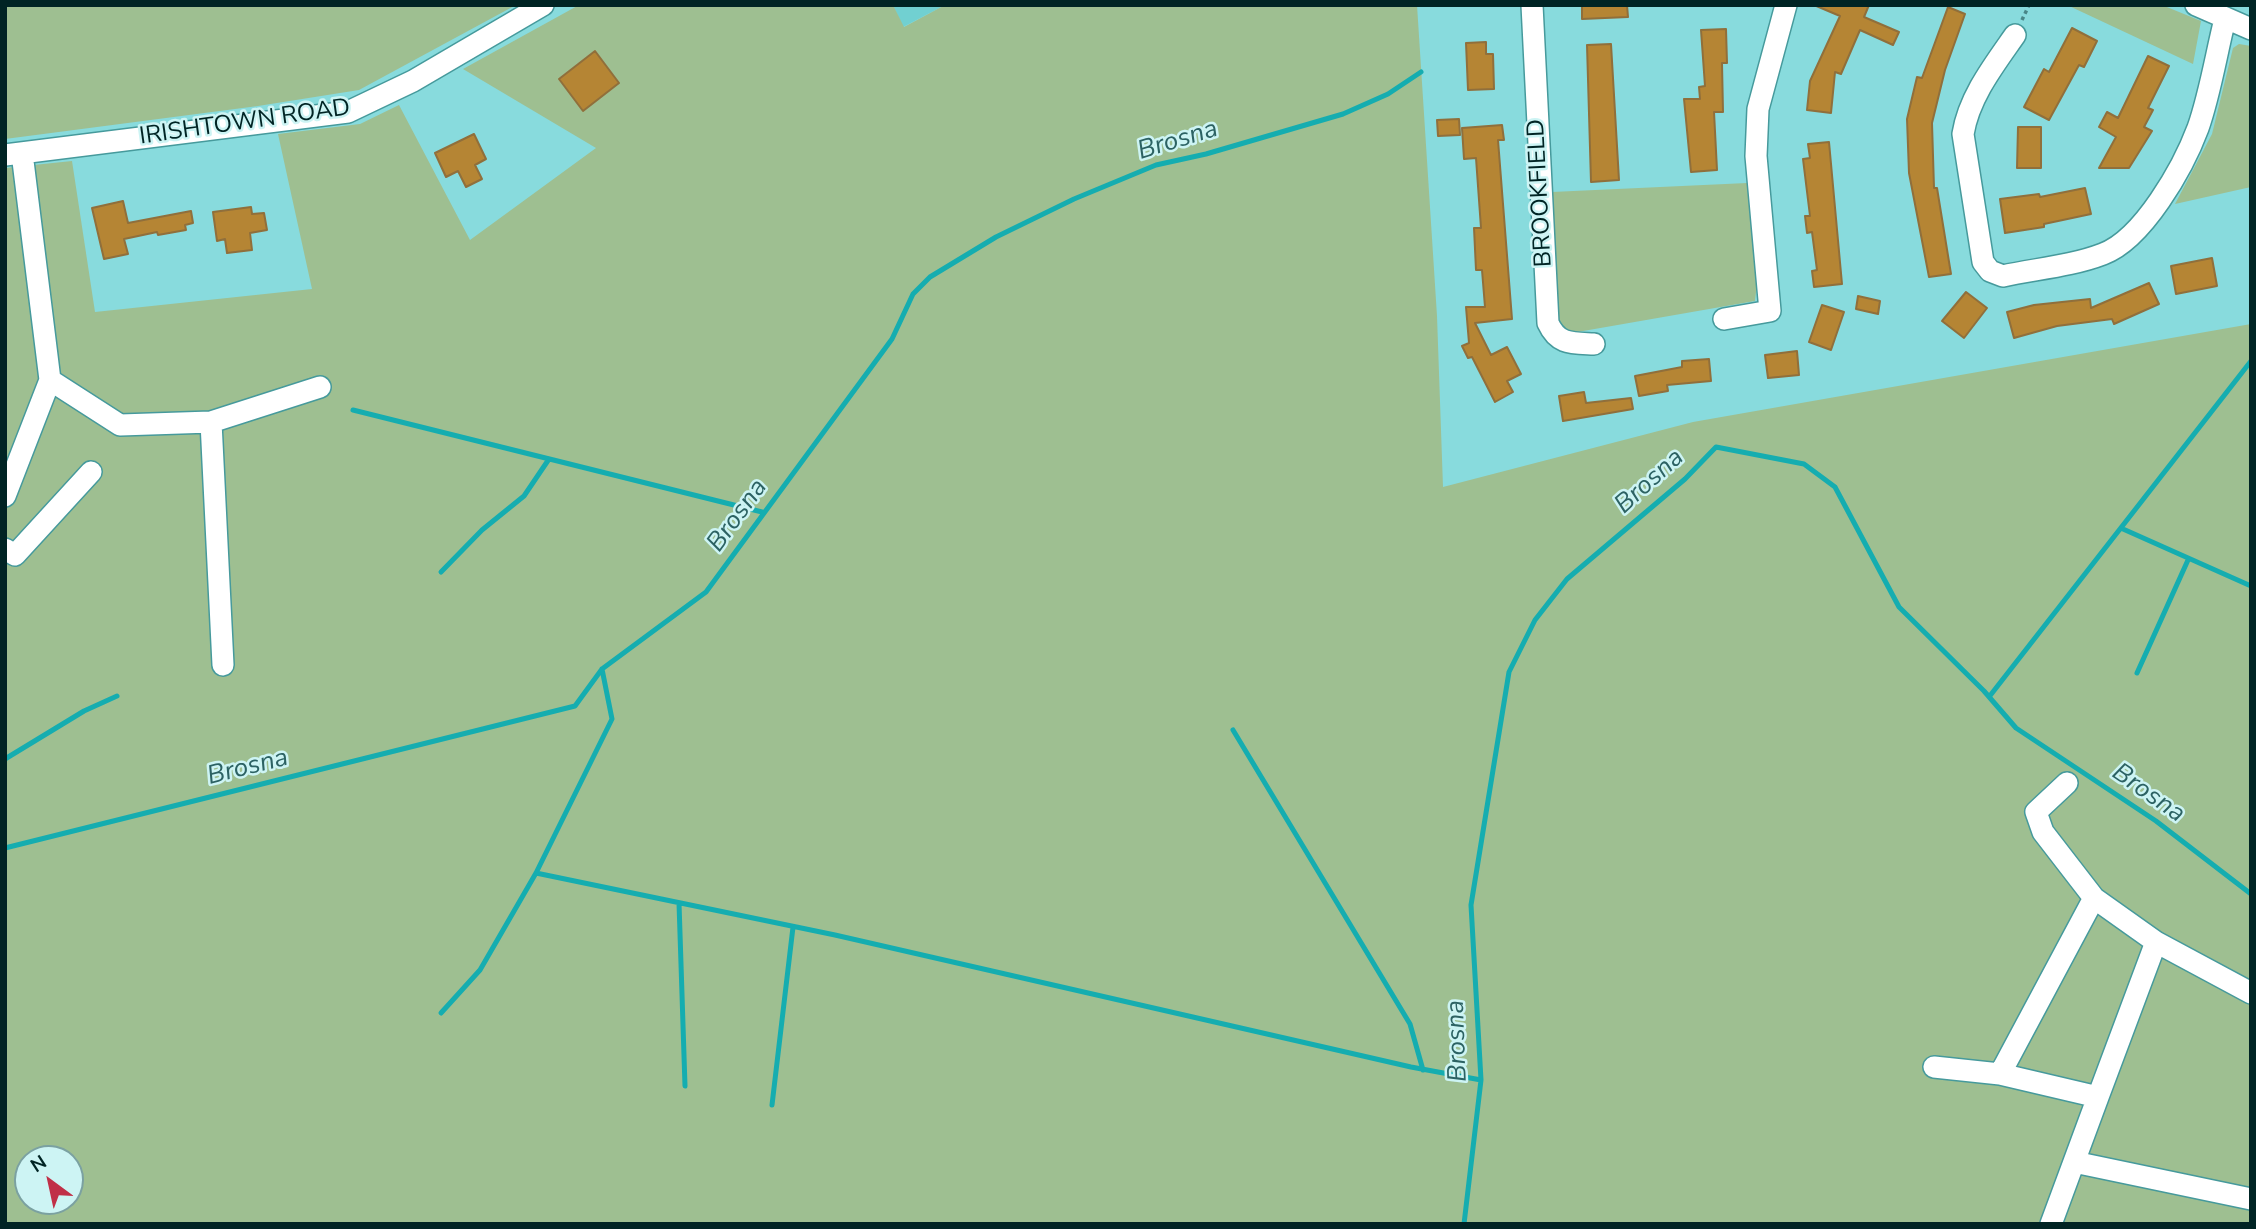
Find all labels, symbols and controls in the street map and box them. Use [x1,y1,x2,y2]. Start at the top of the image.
street label: IRISHTOWN ROAD [138,94,352,152]
water label: Brosna [1134,114,1222,168]
street label: BROOKFIELD [1523,118,1559,268]
water label: Brosna [1609,443,1691,521]
water label: Brosna [701,474,775,558]
water label: Brosna [204,743,292,793]
water label: Brosna [2105,758,2191,830]
water label: Brosna [1441,999,1475,1083]
north arrow [14,1145,84,1215]
text: N [26,1149,52,1179]

